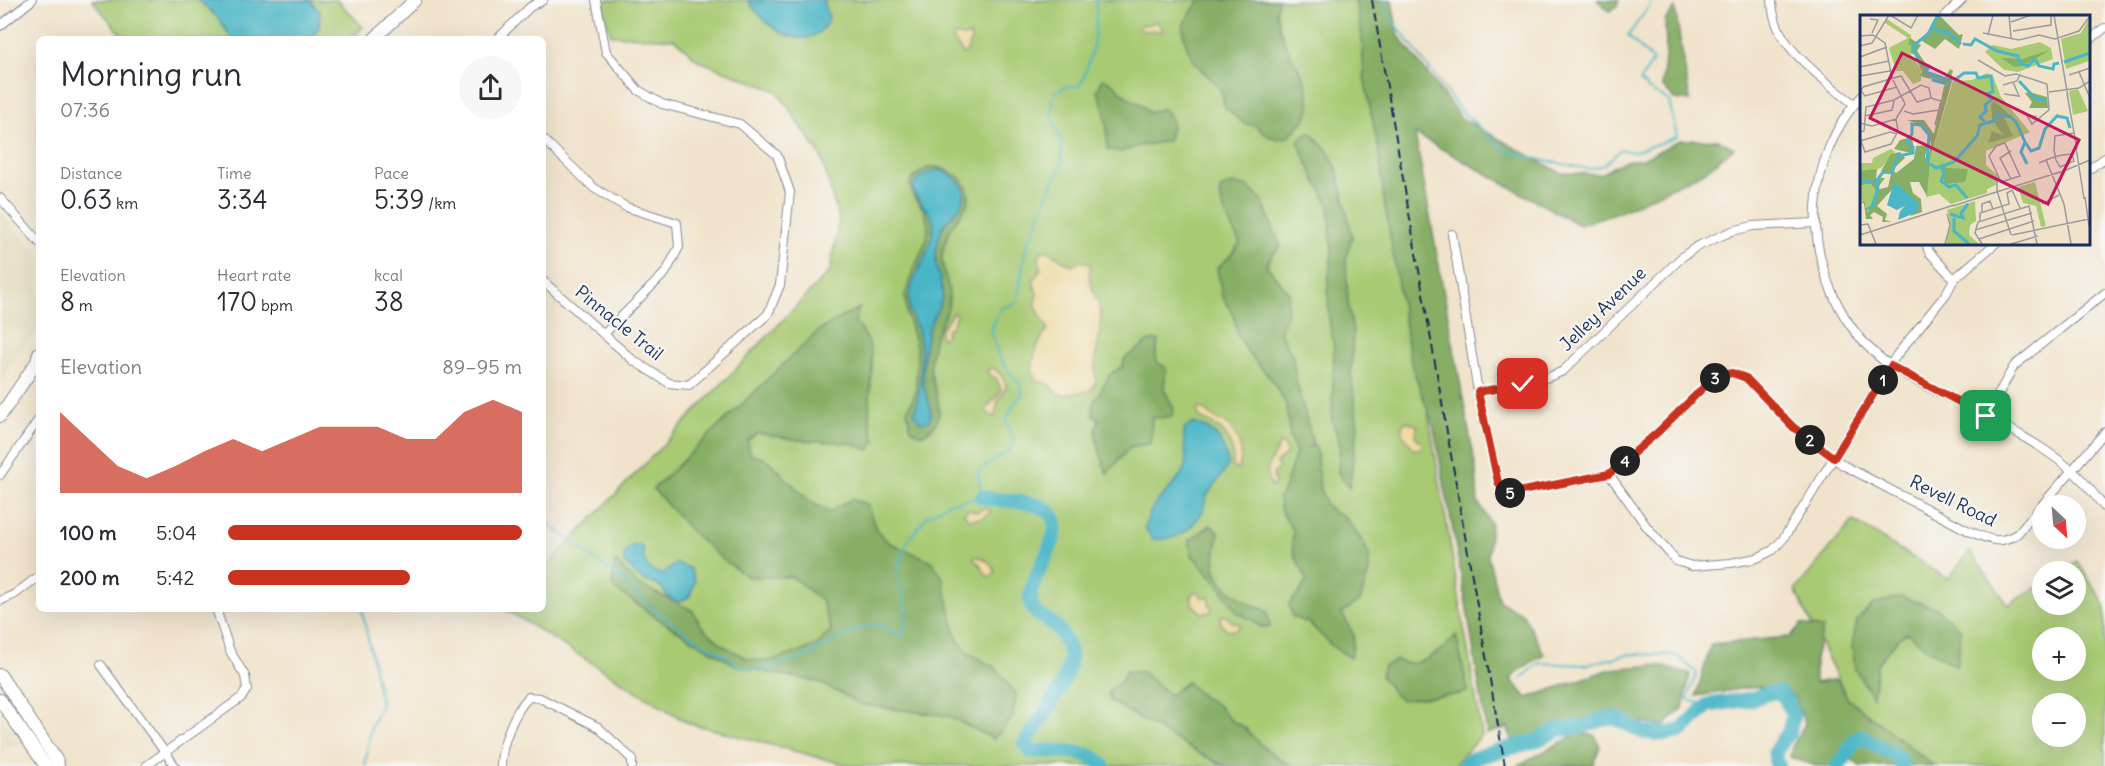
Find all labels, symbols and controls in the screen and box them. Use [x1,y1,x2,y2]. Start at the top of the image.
inset map [1860,15,2090,244]
text: Morning run [60,53,242,95]
button: share [459,56,522,119]
text: 07:36 [60,97,110,122]
text: Distance [60,163,122,183]
text: Time [217,163,252,183]
text: Pace [374,163,409,183]
text: 0.63 [60,183,112,216]
text: 3:34 [217,183,267,216]
text: 5:39 [374,183,425,216]
text: km [112,193,138,213]
text: /km [425,193,456,213]
street label: Jelley Avenue [1555,262,1651,356]
text: Elevation [60,265,126,285]
text: Heart rate [217,265,291,285]
text: kcal [374,265,403,285]
street label: Pinnacle Trail [571,280,668,365]
text: 8 [60,285,75,318]
text: 170 [217,285,257,318]
text: 38 [374,285,404,318]
text: m [75,295,93,315]
text: bpm [257,295,293,315]
text: Elevation [60,354,142,379]
text: 89–95 m [442,354,522,379]
pin [1497,358,1548,409]
pin: 3 [1700,363,1730,393]
pin: 1 [1868,365,1898,395]
icon: check [1506,367,1539,400]
text: 3 [1710,368,1720,388]
text: 1 [1880,370,1886,390]
pin [1960,390,2011,441]
icon: arrive [1969,399,2002,432]
pin: 2 [1795,425,1825,455]
text: 2 [1806,430,1814,450]
pin: 4 [1610,446,1640,476]
text: 4 [1620,451,1630,471]
street label: Revell Road [1906,470,2001,532]
pin: 5 [1495,478,1525,508]
text: 5 [1505,483,1515,503]
north arrow [2032,495,2086,549]
map controls [2032,495,2086,747]
text: 100 m [60,520,117,545]
text: 5:04 [156,520,197,545]
button: layers [2032,561,2086,615]
text: 200 m [60,565,120,590]
text: 5:42 [156,565,195,590]
button: + [2032,627,2086,681]
button: − [2032,693,2086,747]

